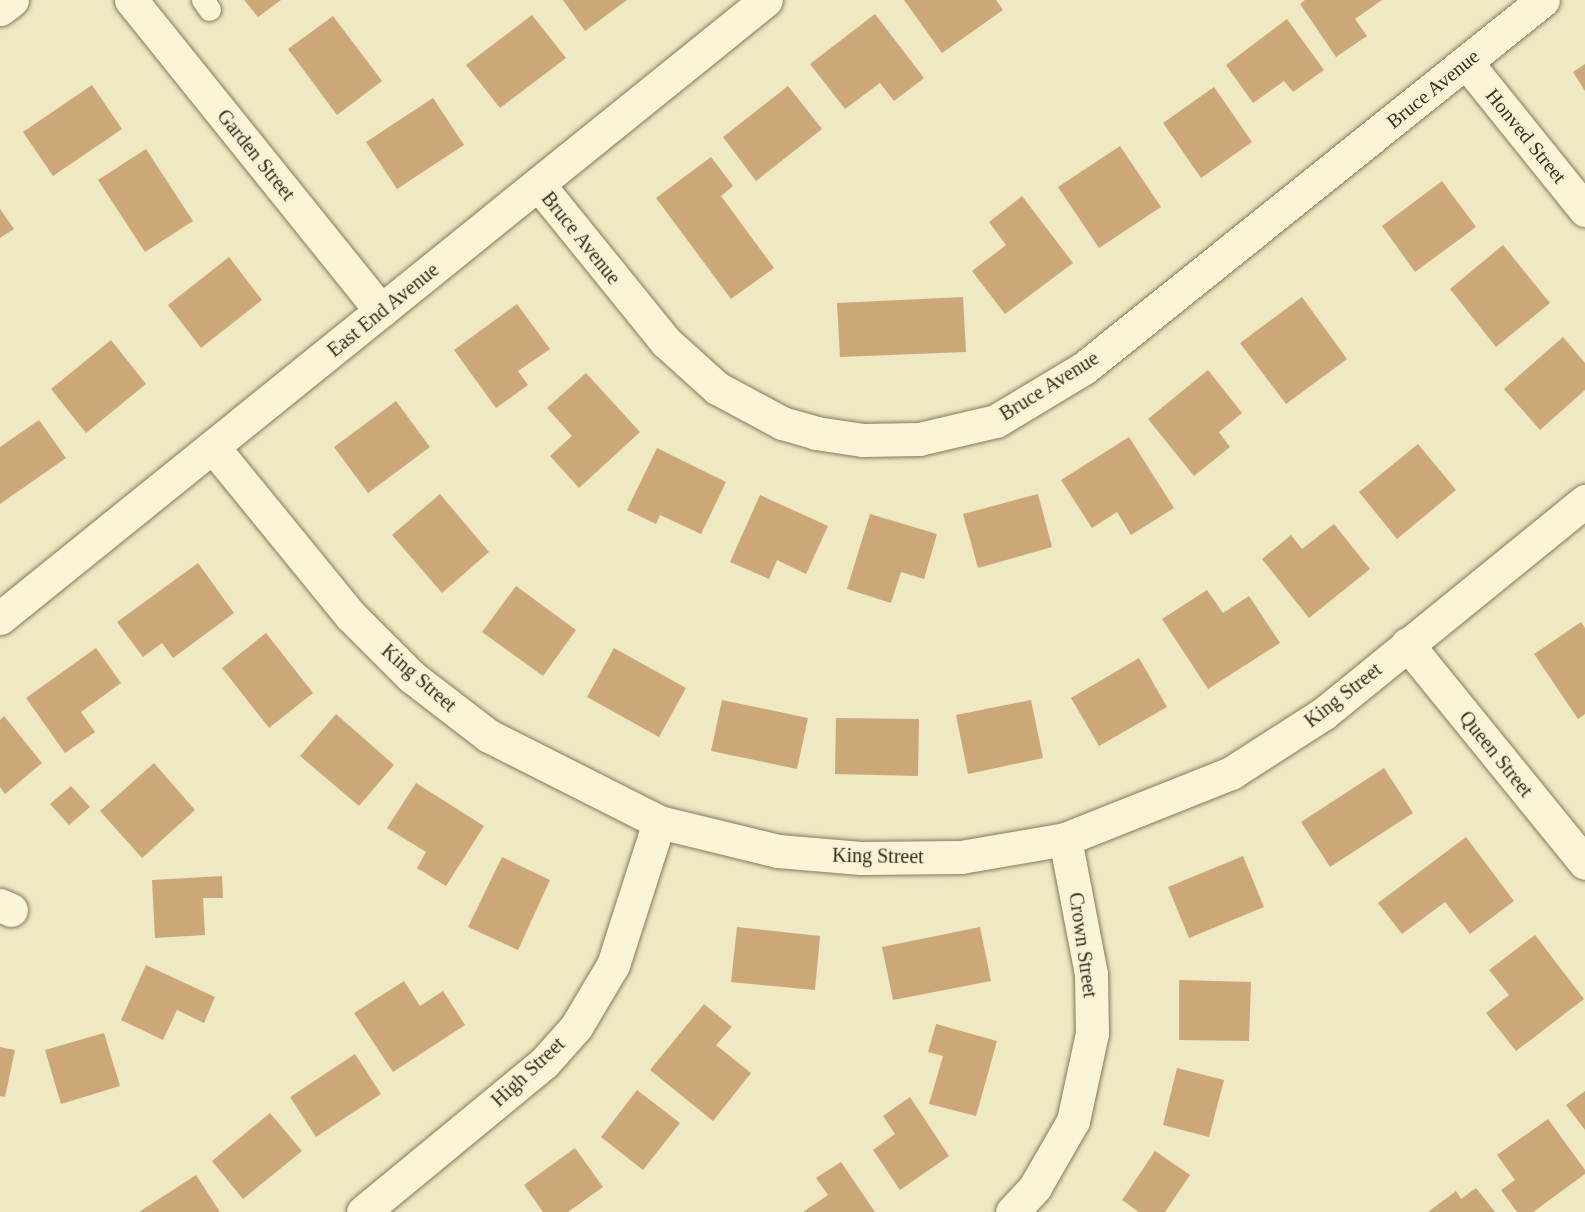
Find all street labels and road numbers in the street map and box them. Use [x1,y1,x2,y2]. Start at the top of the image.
street label: Bruce Avenue [1381,44,1485,134]
street label: Honved Street [1480,84,1572,188]
street label: Garden Street [212,105,300,205]
street label: Bruce Avenue [536,186,626,290]
street label: East End Avenue [322,257,444,363]
street label: Bruce Avenue [995,346,1103,426]
street label: King Street [377,639,461,717]
street label: King Street [1300,657,1386,733]
street label: Queen Street [1454,706,1538,802]
street label: King Street [832,843,924,869]
street label: Crown Street [1064,891,1102,999]
street label: High Street [486,1032,570,1112]

